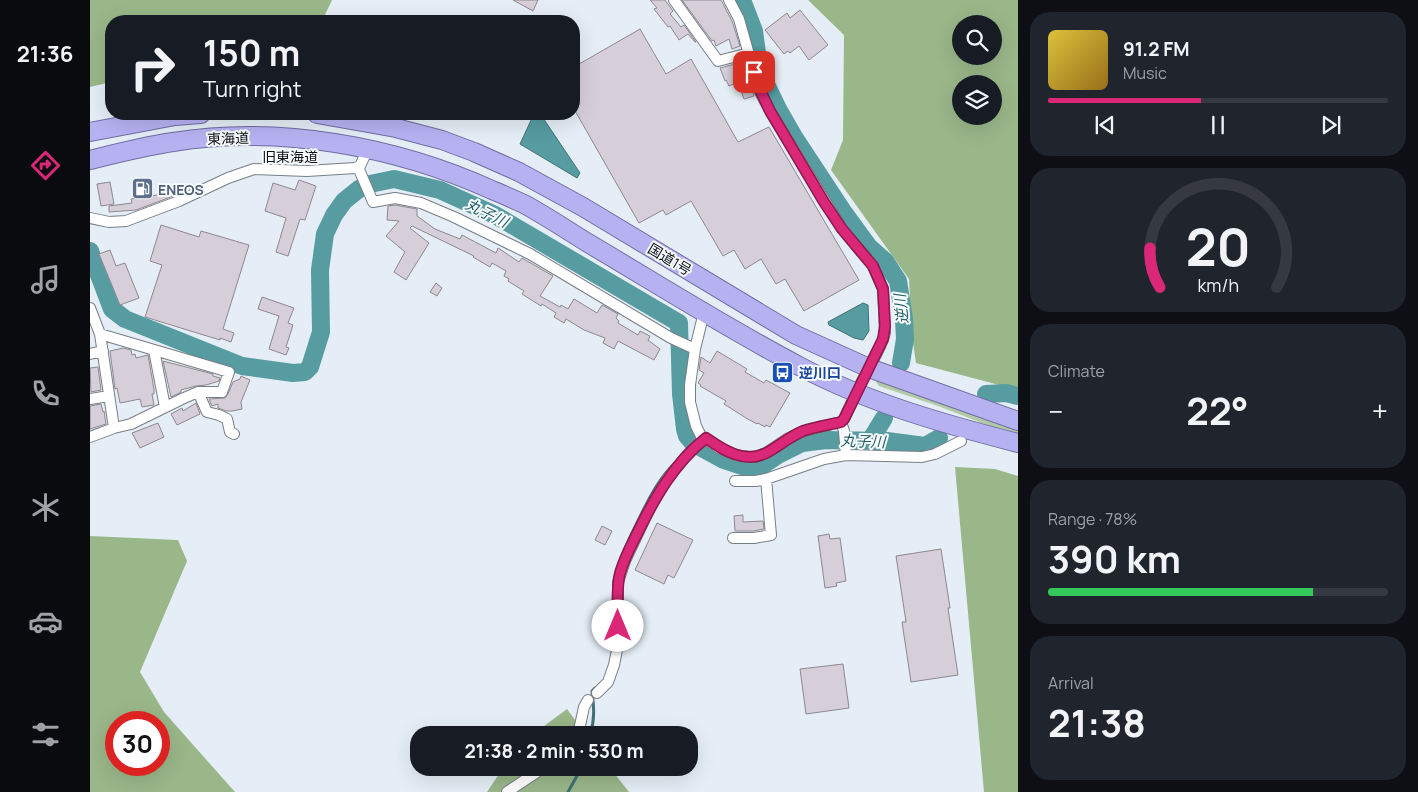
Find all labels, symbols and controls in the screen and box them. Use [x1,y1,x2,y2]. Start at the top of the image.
map controls [952,15,1002,125]
button: search [952,15,1002,65]
text: 150 m [203,29,300,77]
icon: right [120,35,185,100]
text: 91.2 FM [1123,36,1189,62]
text: 21:36 [17,39,73,69]
pin [733,51,775,93]
icon: arrive [740,58,768,86]
text: Music [1123,62,1167,84]
text: Turn right [203,74,301,104]
button: layers [952,75,1002,125]
icon: previous [1091,111,1119,139]
icon: pause [1204,111,1232,139]
icon: next [1317,111,1345,139]
street label: 東海道 [207,128,249,148]
street label: 旧東海道 [262,147,318,166]
icon: directions [28,148,63,183]
fuel station icon: ENEOS [130,177,154,201]
place label: ENEOS [158,180,204,199]
water label: 丸子川 [462,194,514,233]
text: 20 [1185,211,1251,282]
street label: 国道1号 [645,239,695,279]
icon: music [28,262,63,297]
text: km/h [1197,273,1239,297]
water label: 逆川 [889,291,913,325]
bus stop icon: 逆川口 [771,360,795,384]
text: Climate [1048,360,1105,382]
place label: 逆川口 [799,363,841,382]
icon: phone [28,376,63,411]
text: 22° [1186,384,1249,436]
text: − [1048,392,1063,430]
text: + [1372,392,1388,430]
water label: 丸子川 [840,430,888,452]
icon: climate [28,490,63,525]
text: Range · 78% [1048,508,1137,530]
text: 390 km [1048,532,1181,584]
position arrow [591,599,643,651]
icon: car [28,604,63,639]
text: Arrival [1048,672,1094,694]
text: 21:38 [1048,696,1146,748]
speed limit sign: 30 [105,711,170,776]
icon: filters [28,717,63,752]
text: 21:38 · 2 min · 530 m [464,738,644,764]

